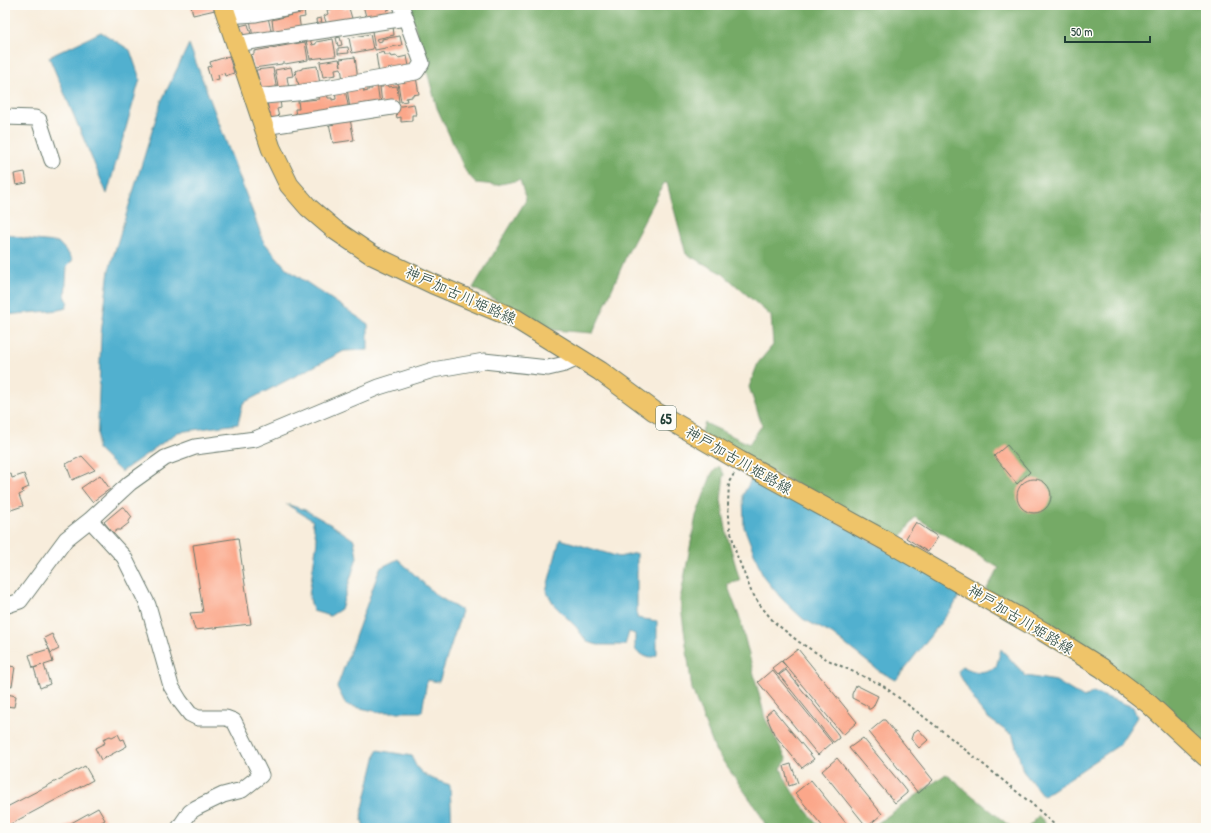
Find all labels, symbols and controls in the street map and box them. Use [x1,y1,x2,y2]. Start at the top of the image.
scale bar [1065,18,1150,44]
text: 50 m [1071,23,1092,40]
street label: 神戸加古川姫路線 [402,261,520,329]
road number: 65 [656,406,676,430]
street label: 神戸加古川姫路線 [682,421,796,499]
street label: 神戸加古川姫路線 [964,579,1078,659]

